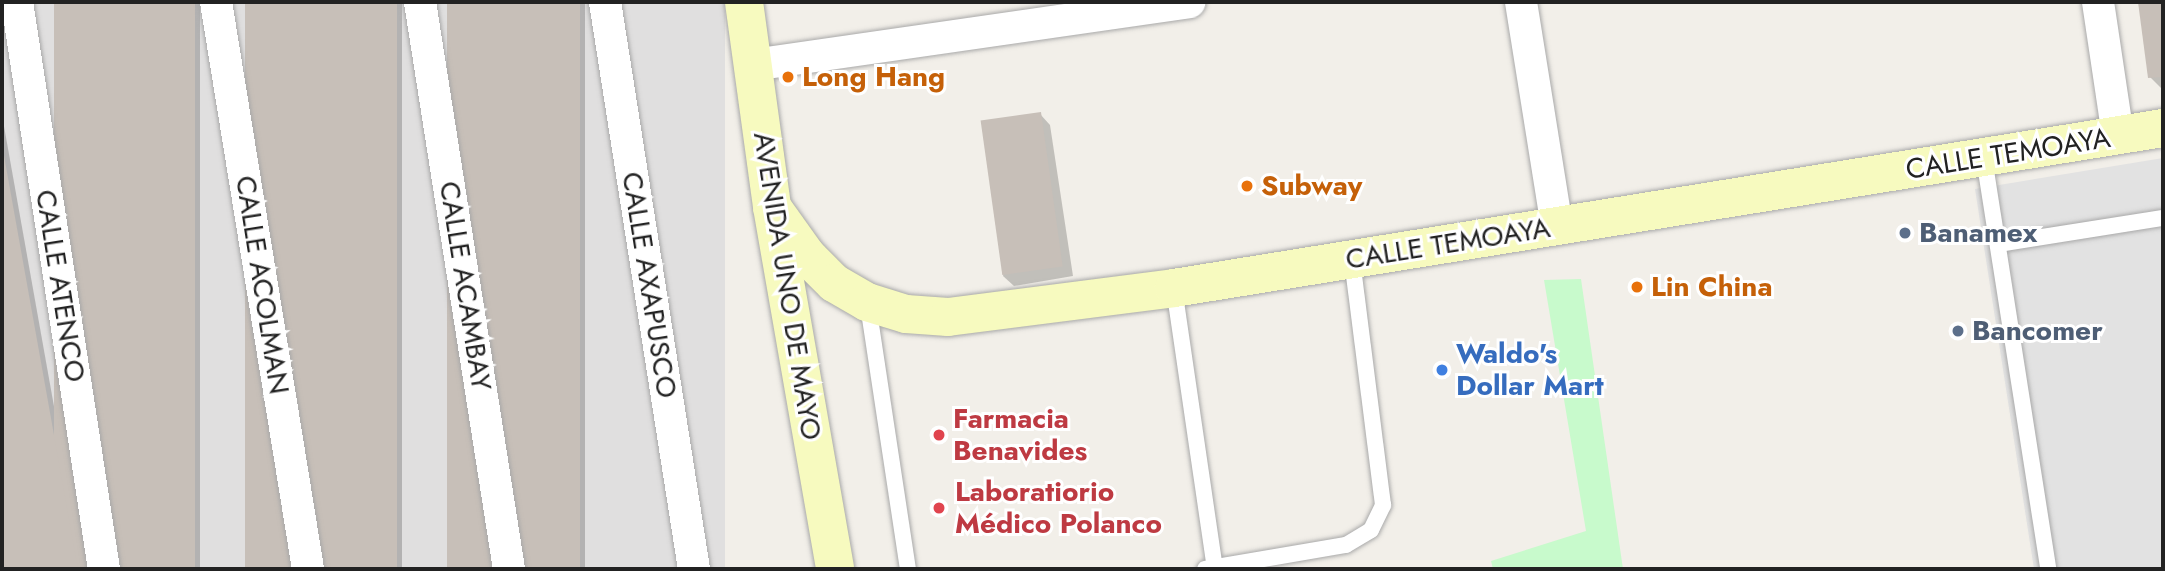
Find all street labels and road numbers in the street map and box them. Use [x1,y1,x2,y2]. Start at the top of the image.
street label: CALLE TEMOAYA [1903,121,2113,187]
street label: AVENIDA UNO DE MAYO [746,130,828,442]
street label: CALLE AXAPUSCO [615,170,683,400]
street label: CALLE ACOLMAN [228,173,296,397]
street label: CALLE ACAMBAY [432,179,498,393]
street label: CALLE ATENCO [28,187,92,385]
street label: CALLE TEMOAYA [1343,211,1553,277]

